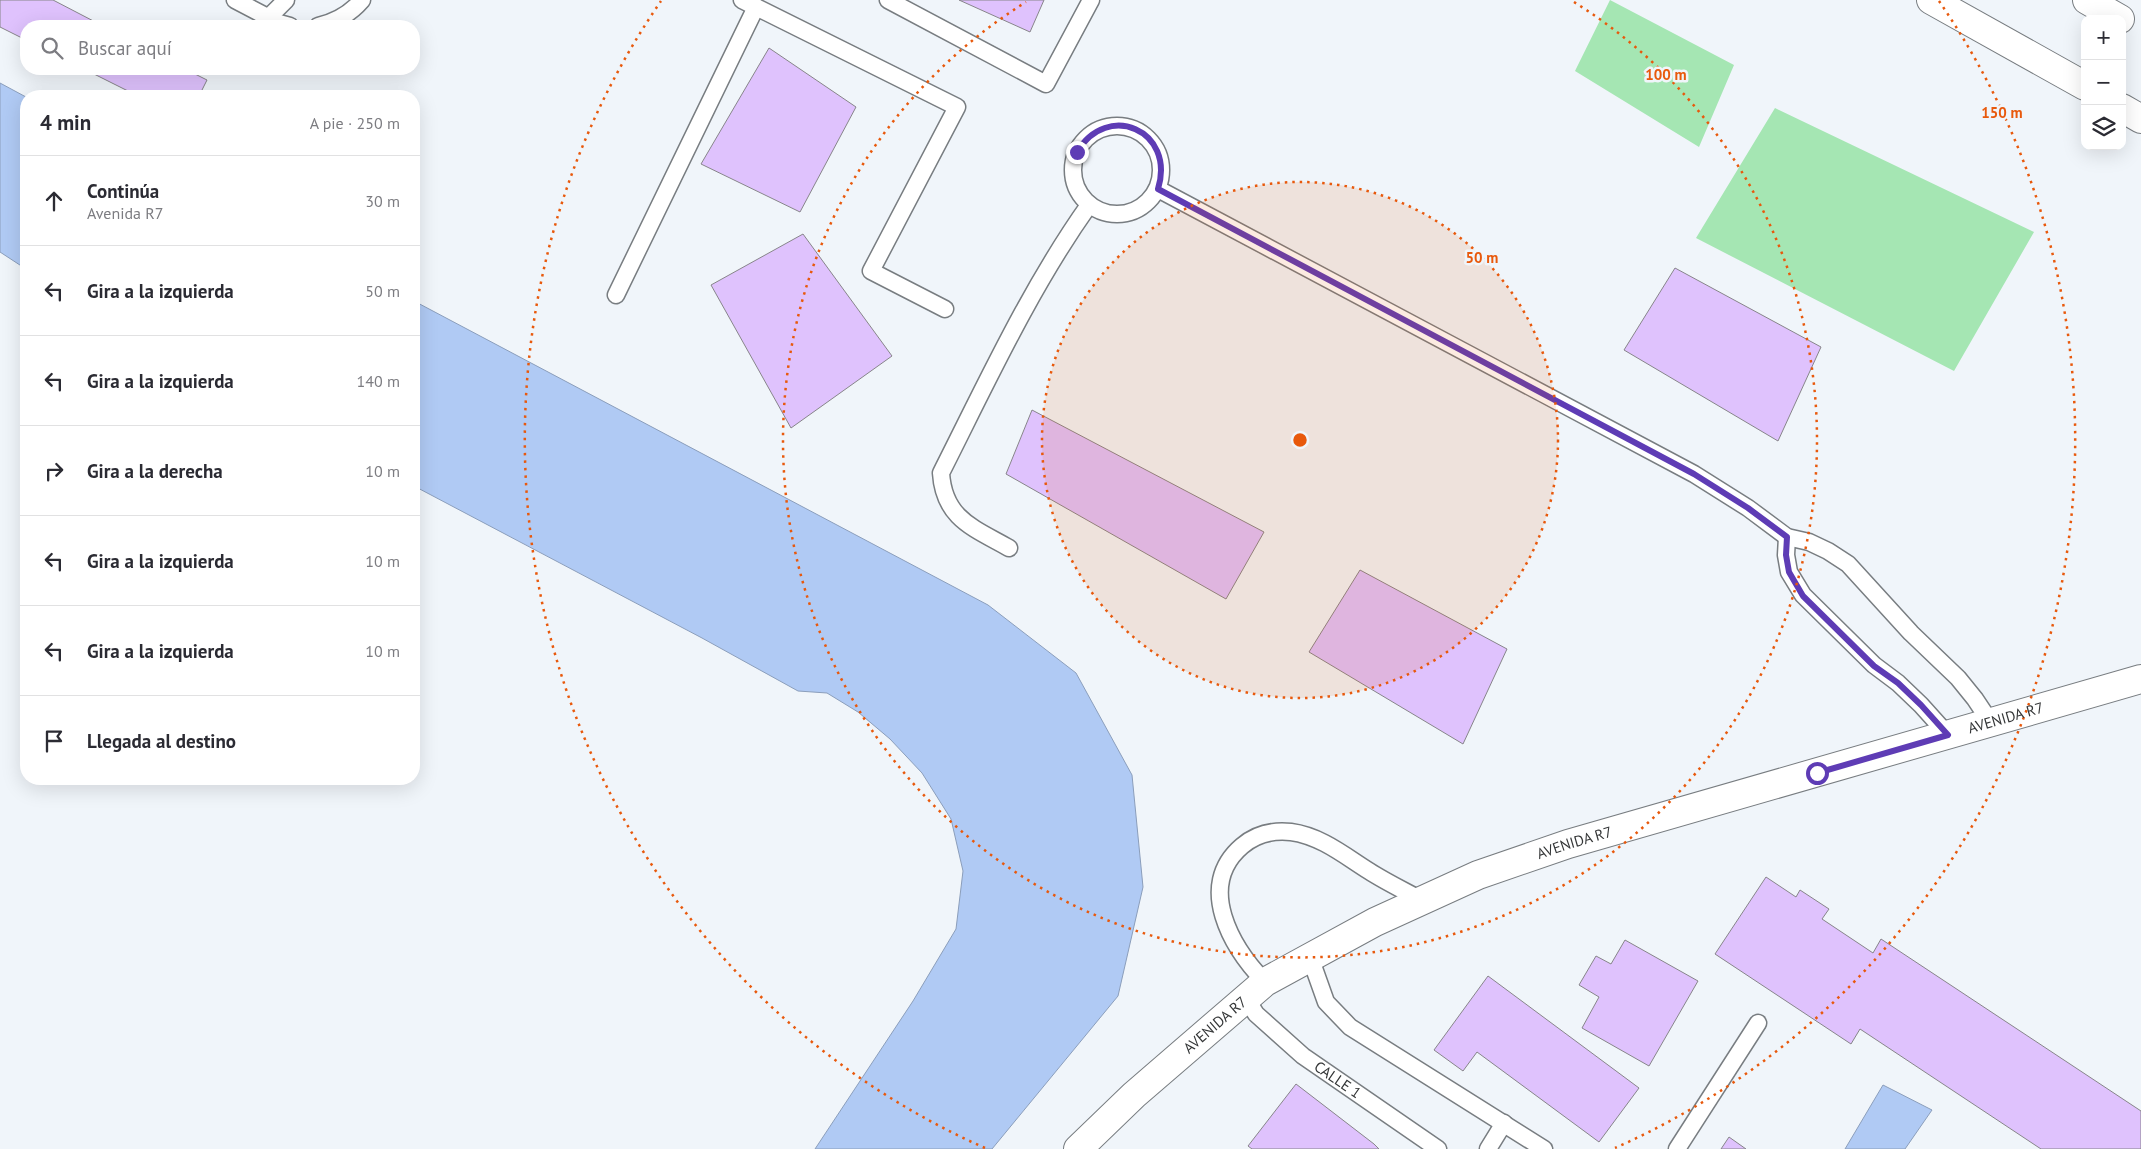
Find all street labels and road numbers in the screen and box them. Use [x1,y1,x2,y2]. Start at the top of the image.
street label: AVENIDA R7 [1966,698,2046,737]
street label: AVENIDA R7 [1534,822,1614,863]
street label: AVENIDA R7 [1179,992,1251,1057]
street label: CALLE 1 [1311,1057,1365,1102]

